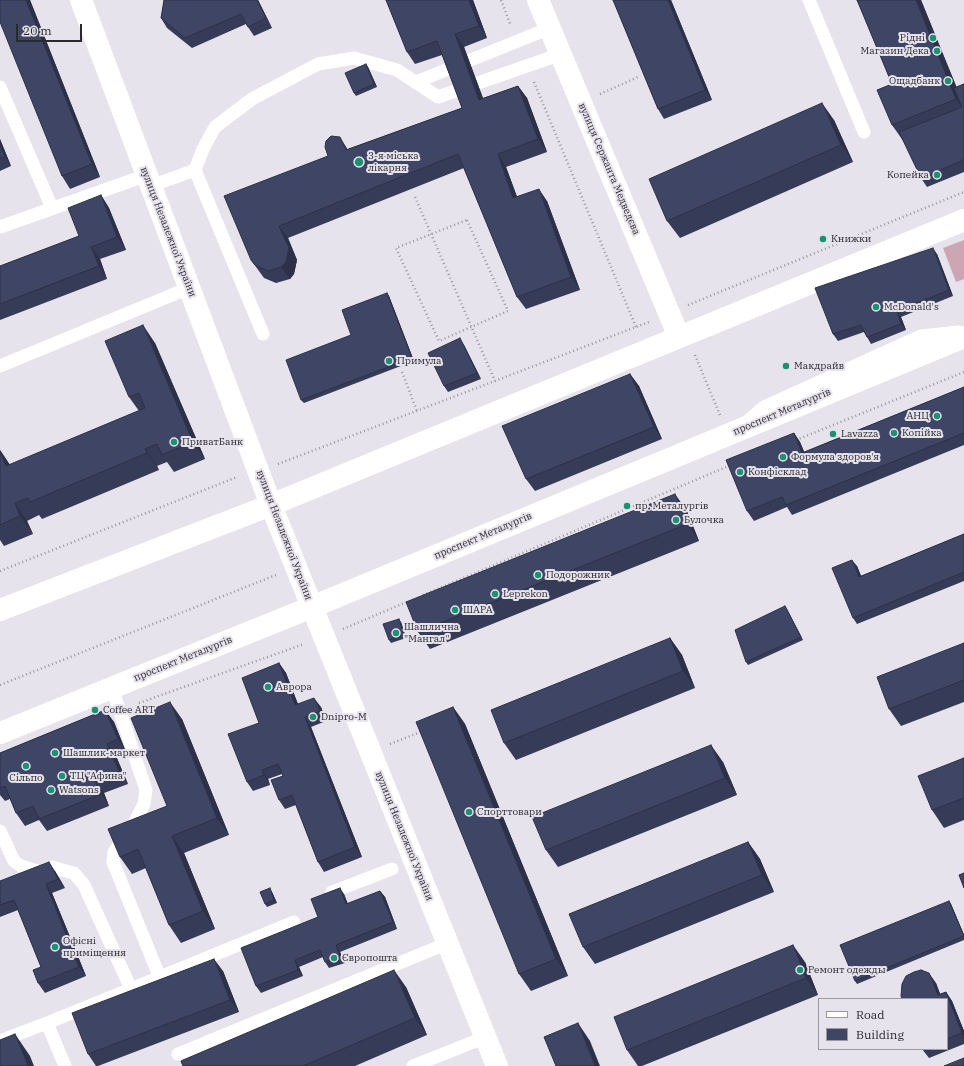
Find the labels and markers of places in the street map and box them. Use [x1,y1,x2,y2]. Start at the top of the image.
place label: Рідні [900,32,925,44]
marker: Рідні [928,33,938,43]
place label: Магазин Дека [861,45,929,57]
marker: Магазин Дека [932,46,942,56]
place label: Ощадбанк [889,75,940,87]
marker: Ощадбанк [943,76,953,86]
place label: 3-я міська лікарня [368,150,419,174]
marker: 3-я міська лікарня [353,156,365,168]
place label: Копейка [887,169,929,181]
marker: Копейка [932,170,942,180]
place label: Книжки [831,233,871,245]
marker: Книжки [818,234,828,244]
place label: McDonald's [884,301,939,313]
marker: McDonald's [871,302,881,312]
place label: Примула [397,355,442,367]
marker: Примула [384,356,394,366]
place label: Макдрайв [794,360,844,372]
marker: Макдрайв [781,361,791,371]
place label: АНЦ [906,410,929,422]
marker: АНЦ [932,411,942,421]
place label: Копійка [902,427,942,439]
place label: Lavazza [841,428,879,440]
marker: Копійка [889,428,899,438]
marker: Lavazza [828,429,838,439]
place label: ПриватБанк [182,436,243,448]
marker: ПриватБанк [169,437,179,447]
place label: Формула здоров'я [791,451,879,463]
marker: Формула здоров'я [778,452,788,462]
place label: Конфісклад [748,466,807,478]
marker: Конфісклад [735,467,745,477]
place label: пр. Металургів [635,500,708,512]
marker: пр. Металургів [622,501,632,511]
place label: Булочка [684,514,724,526]
marker: Булочка [671,515,681,525]
place label: Подорожник [546,569,610,581]
marker: Подорожник [533,570,543,580]
place label: Leprekon [503,588,548,600]
marker: Leprekon [490,589,500,599]
place label: ШАРА [463,604,493,616]
marker: ШАРА [450,605,460,615]
place label: Шашлична "Мангал" [404,621,459,644]
marker: Шашлична "Мангал" [391,628,401,638]
place label: Аврора [276,681,312,693]
marker: Аврора [263,682,273,692]
place label: Coffee ART [103,704,155,716]
marker: Coffee ART [90,705,100,715]
place label: Dnipro-M [321,711,367,723]
marker: Dnipro-M [308,712,318,722]
place label: Шашлик-маркет [63,747,145,759]
marker: Шашлик-маркет [50,748,60,758]
marker: Сільпо [21,761,31,771]
place label: ТЦ "Афина" [70,770,127,782]
marker: ТЦ "Афина" [57,771,67,781]
place label: Сільпо [9,772,43,784]
place label: Watsons [59,784,99,796]
marker: Watsons [46,785,56,795]
place label: Спорттовари [477,806,542,818]
marker: Спорттовари [464,807,474,817]
place label: Офісні приміщення [63,935,126,958]
marker: Офісні приміщення [50,942,60,952]
place label: Європошта [342,952,398,964]
marker: Європошта [329,953,339,963]
place label: Ремонт одежды [808,964,886,976]
marker: Ремонт одежды [795,965,805,975]

